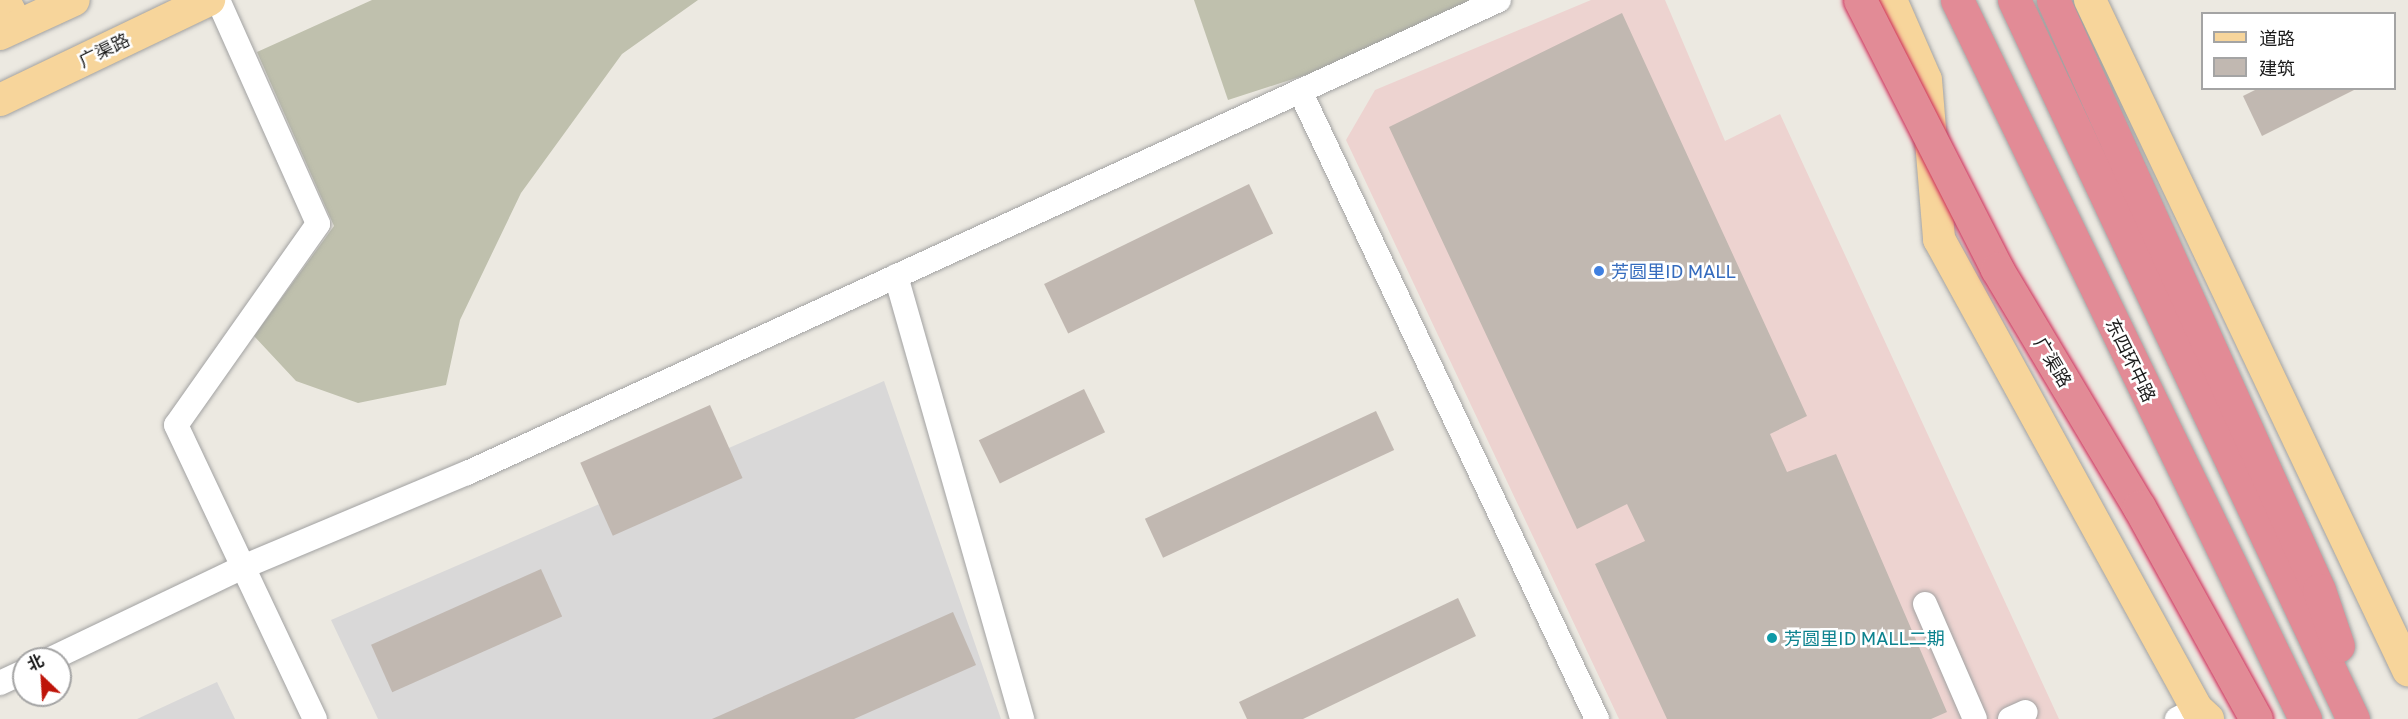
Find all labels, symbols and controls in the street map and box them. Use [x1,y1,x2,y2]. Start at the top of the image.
legend [2201,12,2396,90]
text: 道路 [2259,27,2295,49]
street label: 广渠路 [75,28,133,72]
text: 建筑 [2259,57,2295,79]
place label: 芳圆里ID MALL [1611,260,1736,282]
marker: 芳圆里ID MALL [1592,264,1606,278]
street label: 东四环中路 [2102,315,2160,405]
street label: 广渠路 [2030,333,2076,391]
place label: 芳圆里ID MALL二期 [1784,627,1945,649]
marker: 芳圆里ID MALL二期 [1765,631,1779,645]
north arrow [12,647,72,707]
text: 北 [24,650,47,675]

